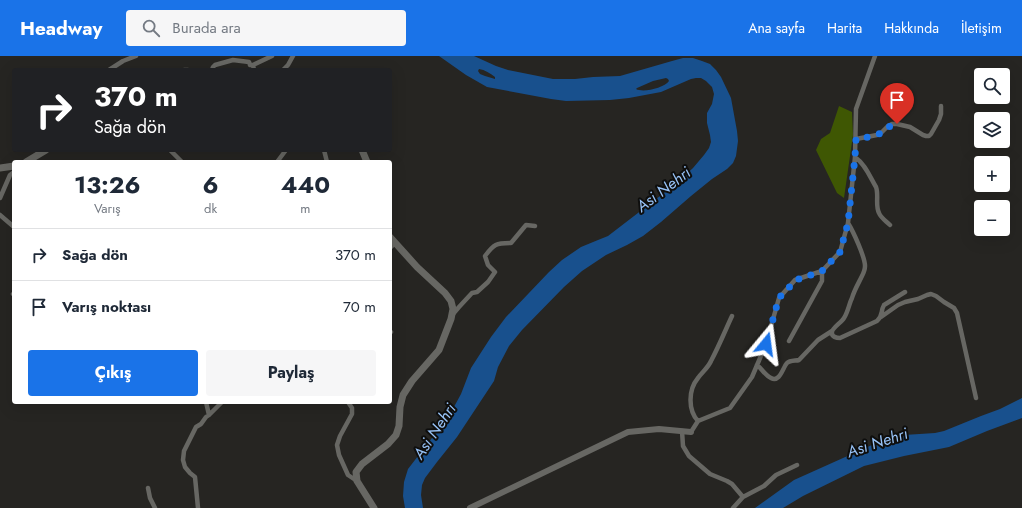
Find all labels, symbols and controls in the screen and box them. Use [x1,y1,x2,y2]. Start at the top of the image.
search box [126,10,406,46]
text: Headway [20,15,102,42]
icon: search [140,17,162,39]
text: Burada ara [172,17,241,39]
text: Ana sayfa [748,18,805,38]
text: Harita [827,18,862,38]
text: Hakkında [884,18,939,38]
text: İletişim [961,18,1002,38]
map controls [974,68,1010,236]
button: search [974,68,1010,104]
text: 370 m [94,76,178,117]
pin [880,83,914,124]
icon: right [28,84,80,136]
icon: arrive [886,89,908,111]
button: layers [974,112,1010,148]
text: Sağa dön [94,114,166,140]
button: + [974,156,1010,192]
water label: Asi Nehri [630,161,696,218]
text: 13:26 [74,167,141,202]
text: 6 [203,167,219,202]
text: 440 [281,167,330,202]
text: Varış [94,199,121,218]
text: dk [204,199,217,218]
text: m [300,199,310,218]
button: − [974,200,1010,236]
icon: right [28,244,50,266]
text: Sağa dön [62,244,128,266]
text: 370 m [335,244,376,266]
icon: arrive [28,296,50,318]
text: Varış noktası [62,296,151,318]
text: 70 m [343,296,376,318]
position arrow [745,323,787,365]
button: Çıkış [28,350,198,396]
button: Paylaş [206,350,376,396]
water label: Asi Nehri [407,398,462,465]
water label: Asi Nehri [843,422,912,463]

